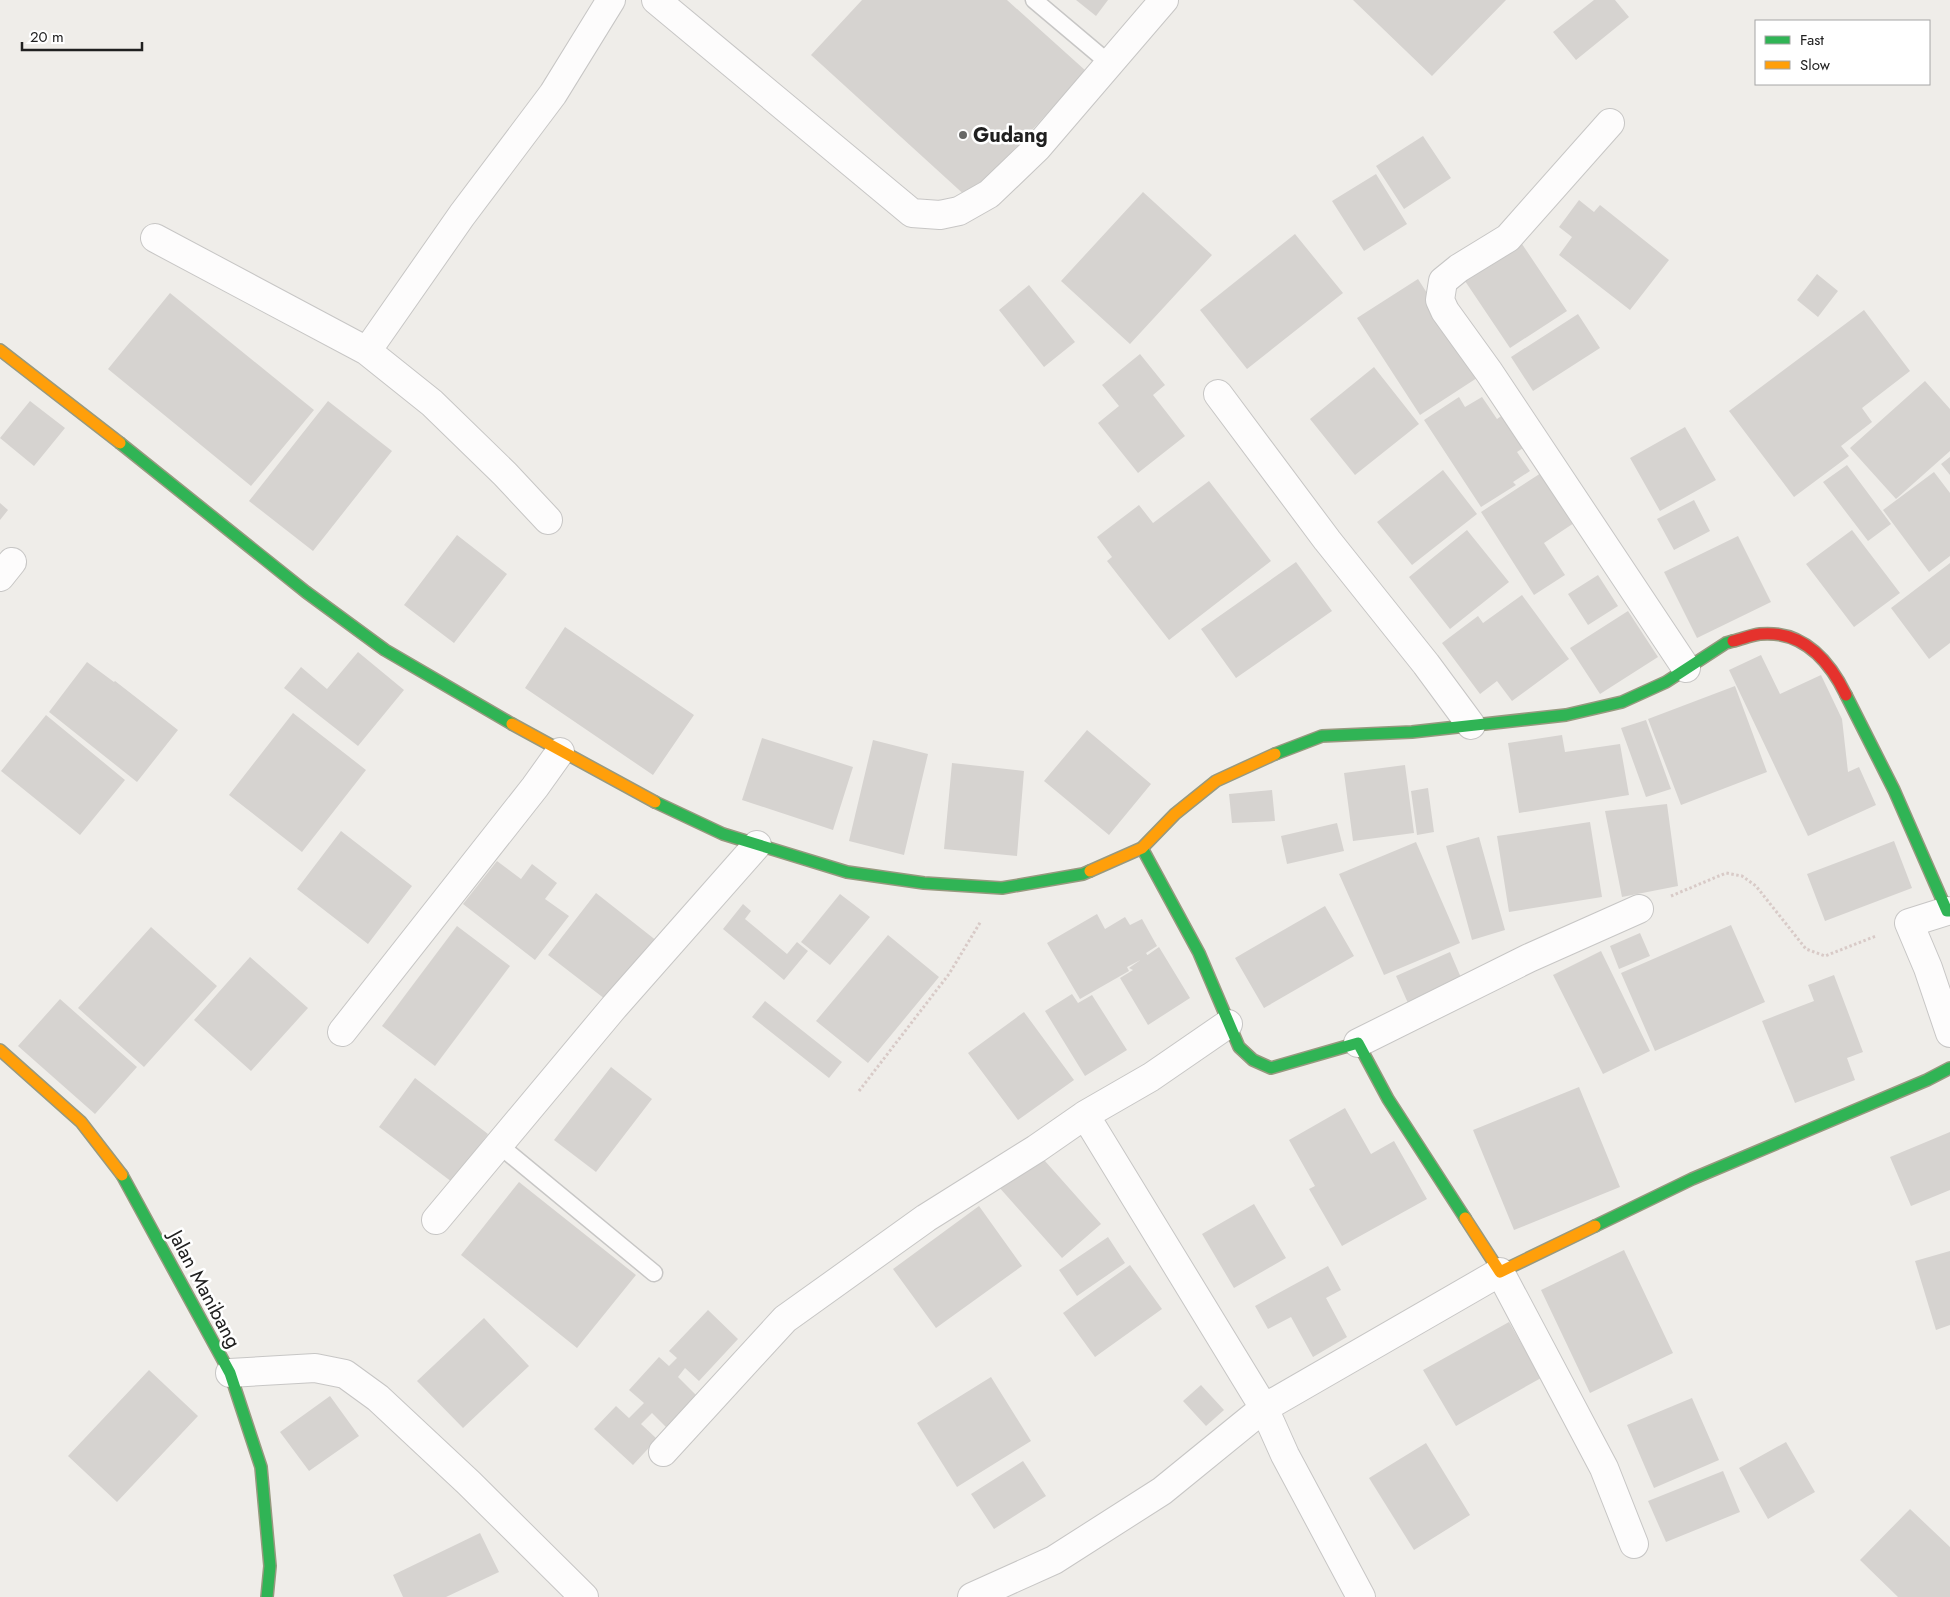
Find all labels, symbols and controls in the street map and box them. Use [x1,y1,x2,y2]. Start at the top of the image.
scale bar [22,20,142,52]
legend [1755,20,1930,85]
text: 20 m [30,26,64,48]
text: Fast [1800,29,1824,51]
text: Slow [1800,54,1831,76]
place label: Gudang [973,121,1048,150]
marker: Gudang [957,129,969,141]
street label: Jalan Manibang [160,1223,248,1353]

